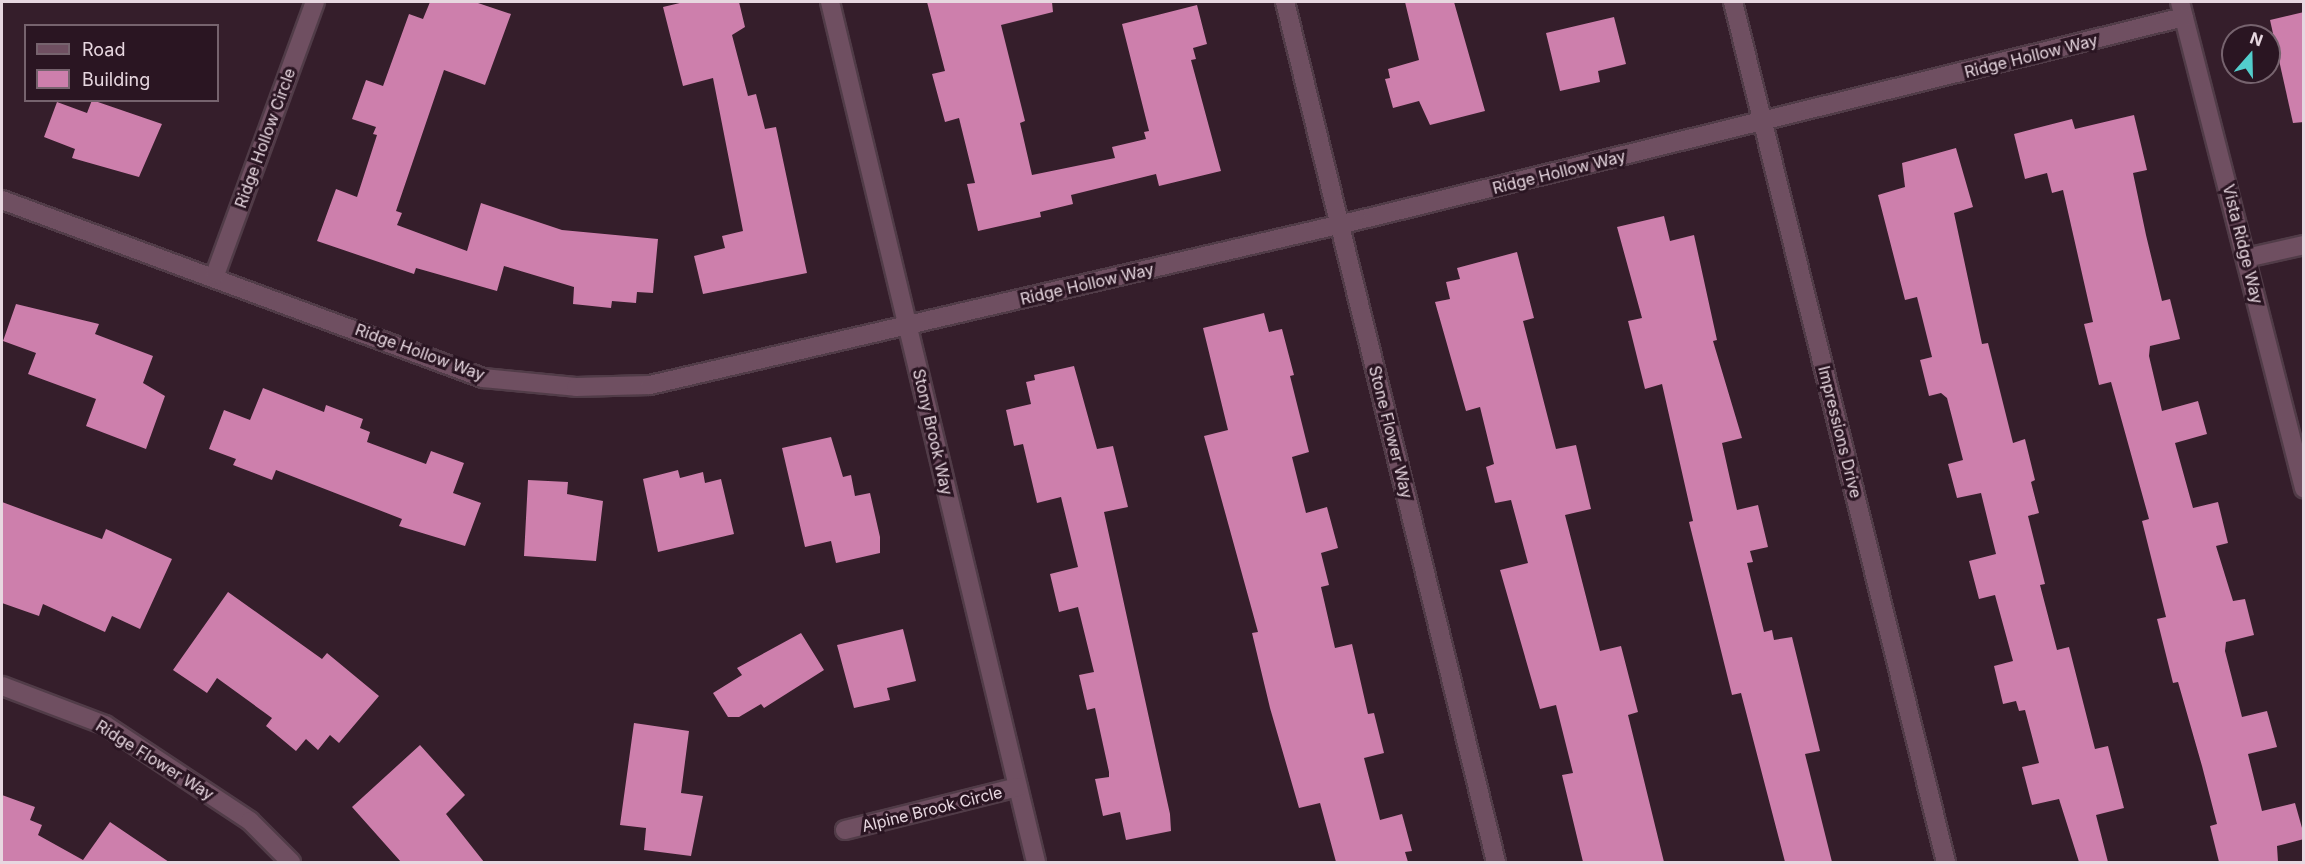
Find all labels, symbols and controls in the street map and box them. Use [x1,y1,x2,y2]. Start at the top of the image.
legend [24,24,219,102]
north arrow [2221,24,2281,84]
text: N [2247,27,2266,50]
street label: Ridge Hollow Way [1962,30,2100,82]
text: Road [82,39,125,60]
street label: Ridge Hollow Circle [231,65,299,211]
text: Building [82,69,150,90]
street label: Ridge Hollow Way [1490,146,1628,198]
street label: Vista Ridge Way [2219,182,2267,306]
street label: Ridge Hollow Way [1018,259,1156,309]
street label: Ridge Hollow Way [353,320,487,384]
street label: Stone Flower Way [1365,364,1417,500]
street label: Impressions Drive [1814,364,1866,500]
street label: Stony Brook Way [909,367,957,497]
street label: Ridge Flower Way [92,716,218,804]
street label: Alpine Brook Circle [860,782,1004,836]

